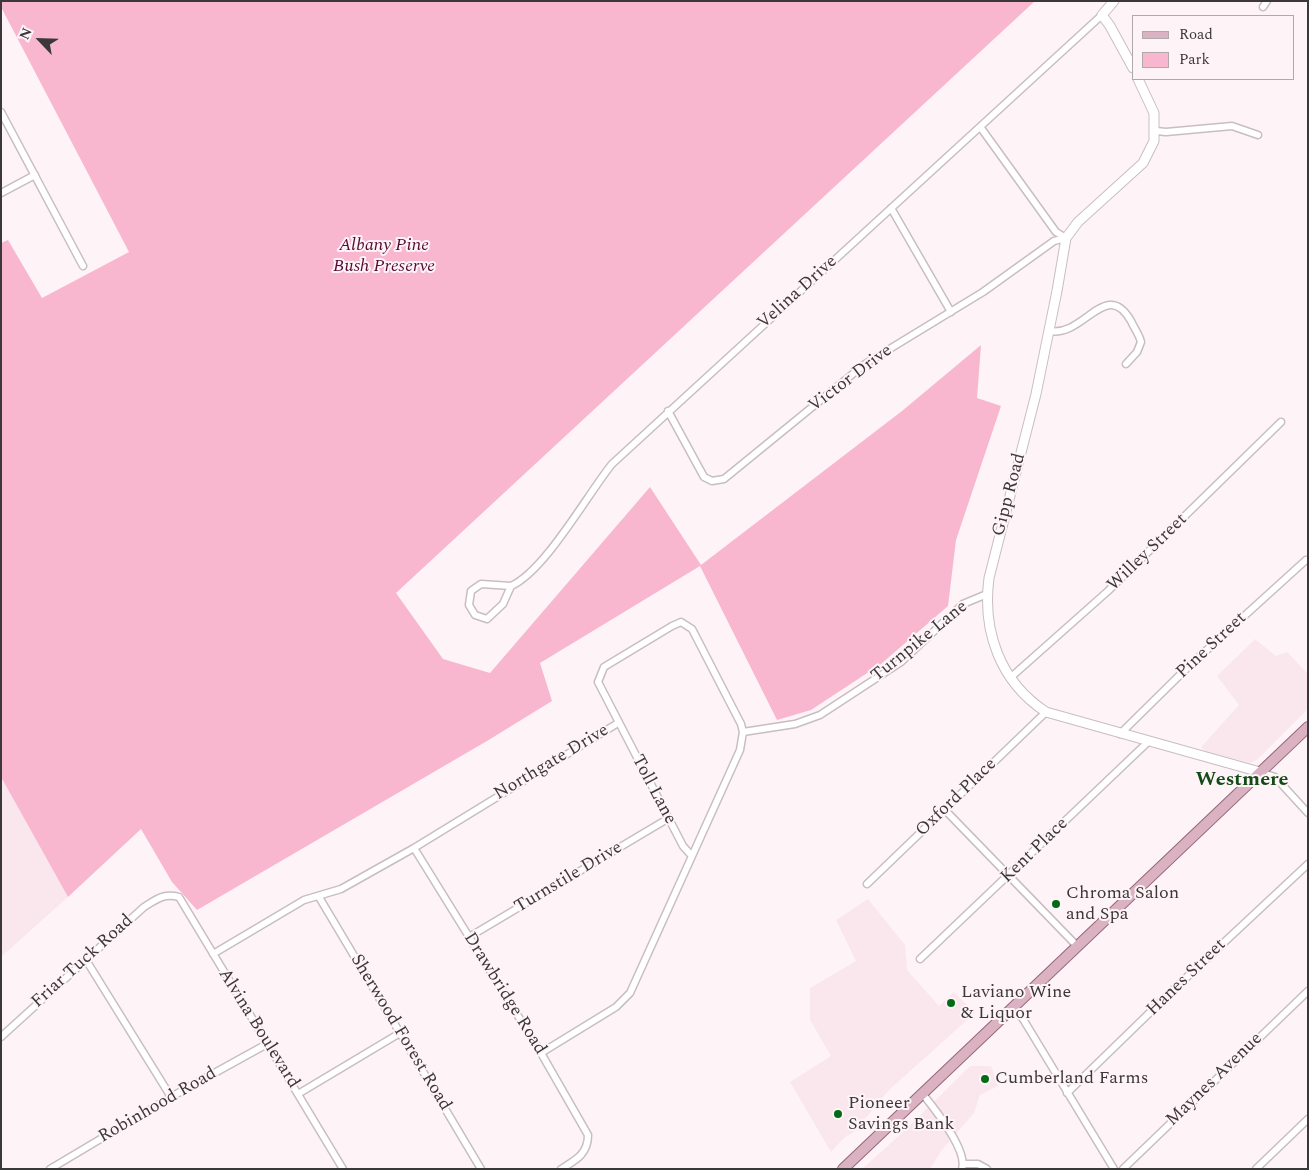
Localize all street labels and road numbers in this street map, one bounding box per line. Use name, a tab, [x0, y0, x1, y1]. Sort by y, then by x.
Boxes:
street label: Velina Drive	[754, 252, 842, 334]
street label: Victor Drive	[805, 340, 897, 418]
street label: Gipp Road	[989, 451, 1031, 539]
street label: Willey Street	[1104, 510, 1192, 596]
street label: Turnpike Lane	[867, 597, 973, 687]
street label: Pine Street	[1172, 608, 1252, 684]
street label: Northgate Drive	[491, 720, 613, 806]
street label: Toll Lane	[626, 752, 680, 828]
street label: Oxford Place	[912, 754, 1002, 842]
street label: Kent Place	[997, 814, 1073, 888]
street label: Turnstile Drive	[511, 837, 627, 919]
street label: Friar Tuck Road	[28, 911, 138, 1013]
street label: Drawbridge Road	[458, 929, 550, 1059]
street label: Hanes Street	[1143, 935, 1231, 1021]
street label: Sherwood Forest Road	[345, 951, 455, 1115]
street label: Alvina Boulevard	[213, 965, 303, 1093]
street label: Maynes Avenue	[1162, 1029, 1268, 1131]
street label: Robinhood Road	[95, 1063, 221, 1149]

